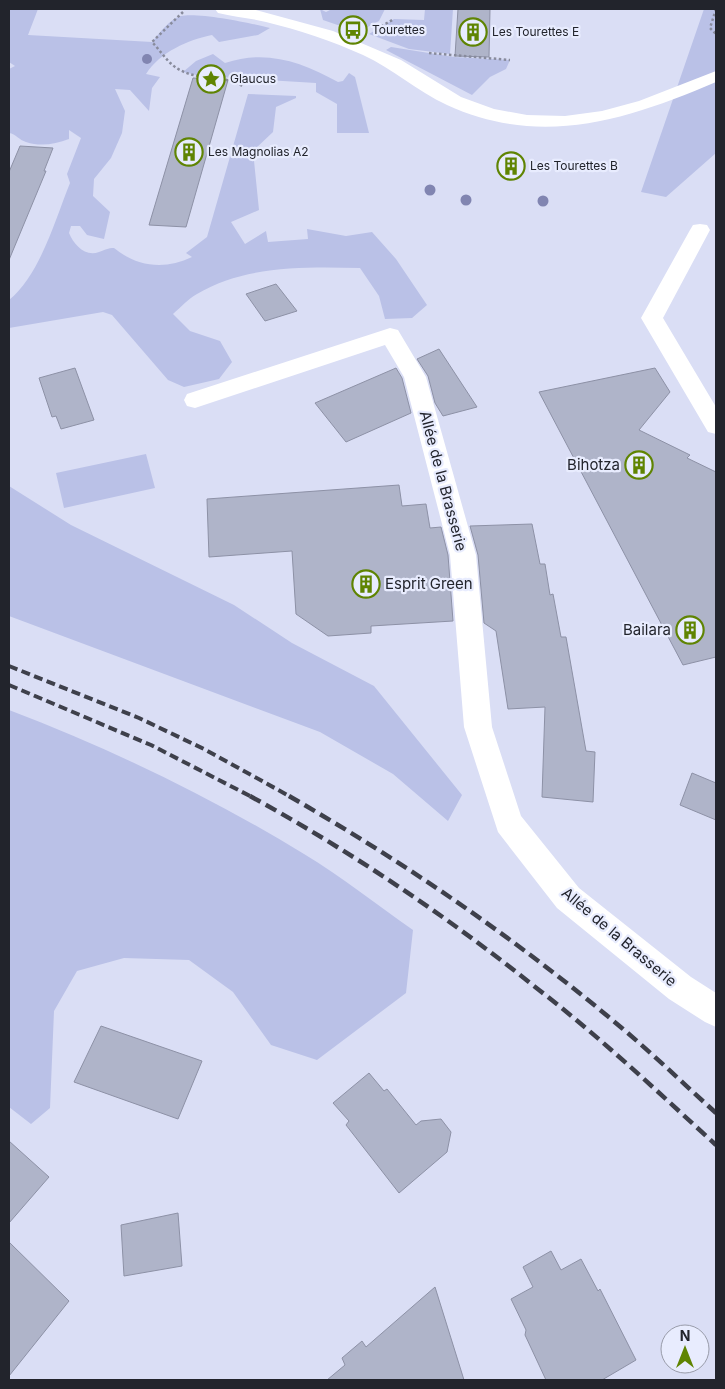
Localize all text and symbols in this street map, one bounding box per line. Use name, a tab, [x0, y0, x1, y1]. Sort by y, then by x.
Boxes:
bus stop icon: Tourettes	[338, 15, 368, 45]
building icon: Les Tourettes E	[458, 17, 488, 47]
place label: Tourettes	[372, 22, 425, 37]
place label: Les Tourettes E	[492, 24, 579, 39]
place icon: Glaucus	[196, 64, 226, 94]
place label: Glaucus	[230, 71, 276, 86]
building icon: Les Magnolias A2	[174, 137, 204, 167]
place label: Les Magnolias A2	[208, 144, 309, 159]
building icon: Les Tourettes B	[496, 151, 526, 181]
place label: Les Tourettes B	[530, 158, 618, 173]
street label: Allée de la Brasserie	[416, 409, 471, 553]
building icon: Bihotza	[624, 450, 654, 480]
place label: Bihotza	[567, 455, 620, 474]
building icon: Esprit Green	[351, 569, 381, 599]
place label: Esprit Green	[385, 574, 473, 593]
building icon: Bailara	[675, 615, 705, 645]
place label: Bailara	[623, 620, 671, 639]
street label: Allée de la Brasserie	[558, 883, 681, 990]
north arrow	[660, 1324, 710, 1374]
text: N	[680, 1327, 690, 1344]

